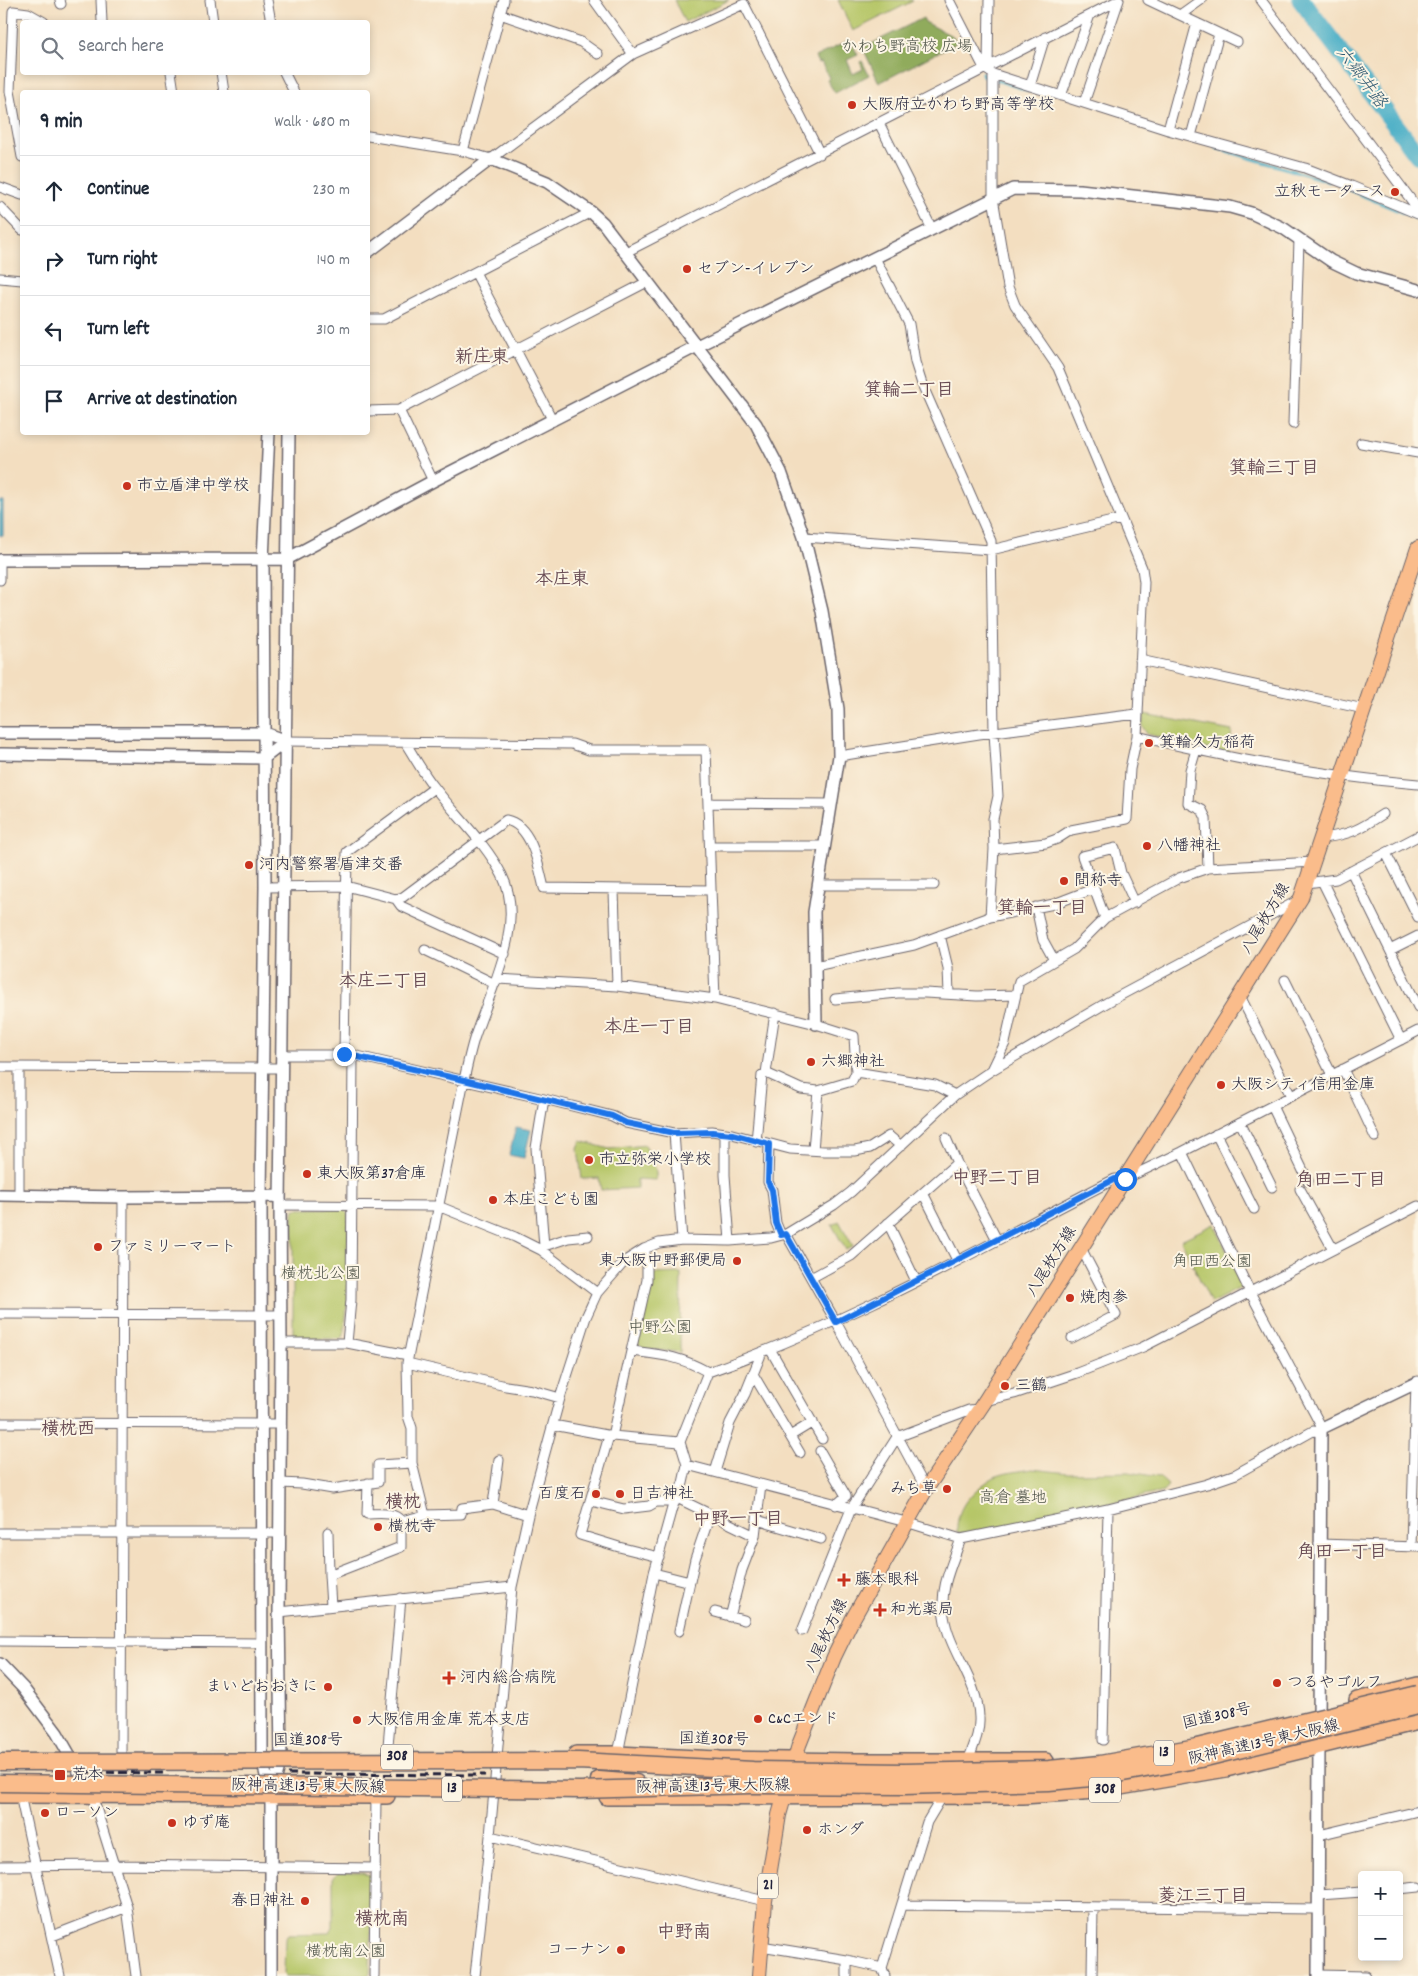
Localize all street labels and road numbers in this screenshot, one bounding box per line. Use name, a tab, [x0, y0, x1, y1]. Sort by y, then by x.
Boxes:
street label: 八尾枚方線	[1236, 879, 1296, 959]
street label: 八尾枚方線	[1021, 1222, 1083, 1302]
street label: 八尾枚方線	[800, 1595, 854, 1677]
street label: 国道308号	[1180, 1698, 1254, 1736]
street label: 阪神高速13号東大阪線	[1186, 1714, 1342, 1772]
street label: 国道308号	[679, 1728, 749, 1752]
street label: 国道308号	[273, 1729, 343, 1753]
road number: 13	[1154, 1740, 1174, 1766]
road number: 308	[381, 1744, 413, 1770]
street label: 阪神高速13号東大阪線	[231, 1774, 385, 1800]
street label: 阪神高速13号東大阪線	[636, 1774, 790, 1800]
road number: 13	[442, 1776, 462, 1802]
road number: 308	[1089, 1778, 1121, 1802]
road number: 21	[758, 1874, 778, 1898]

